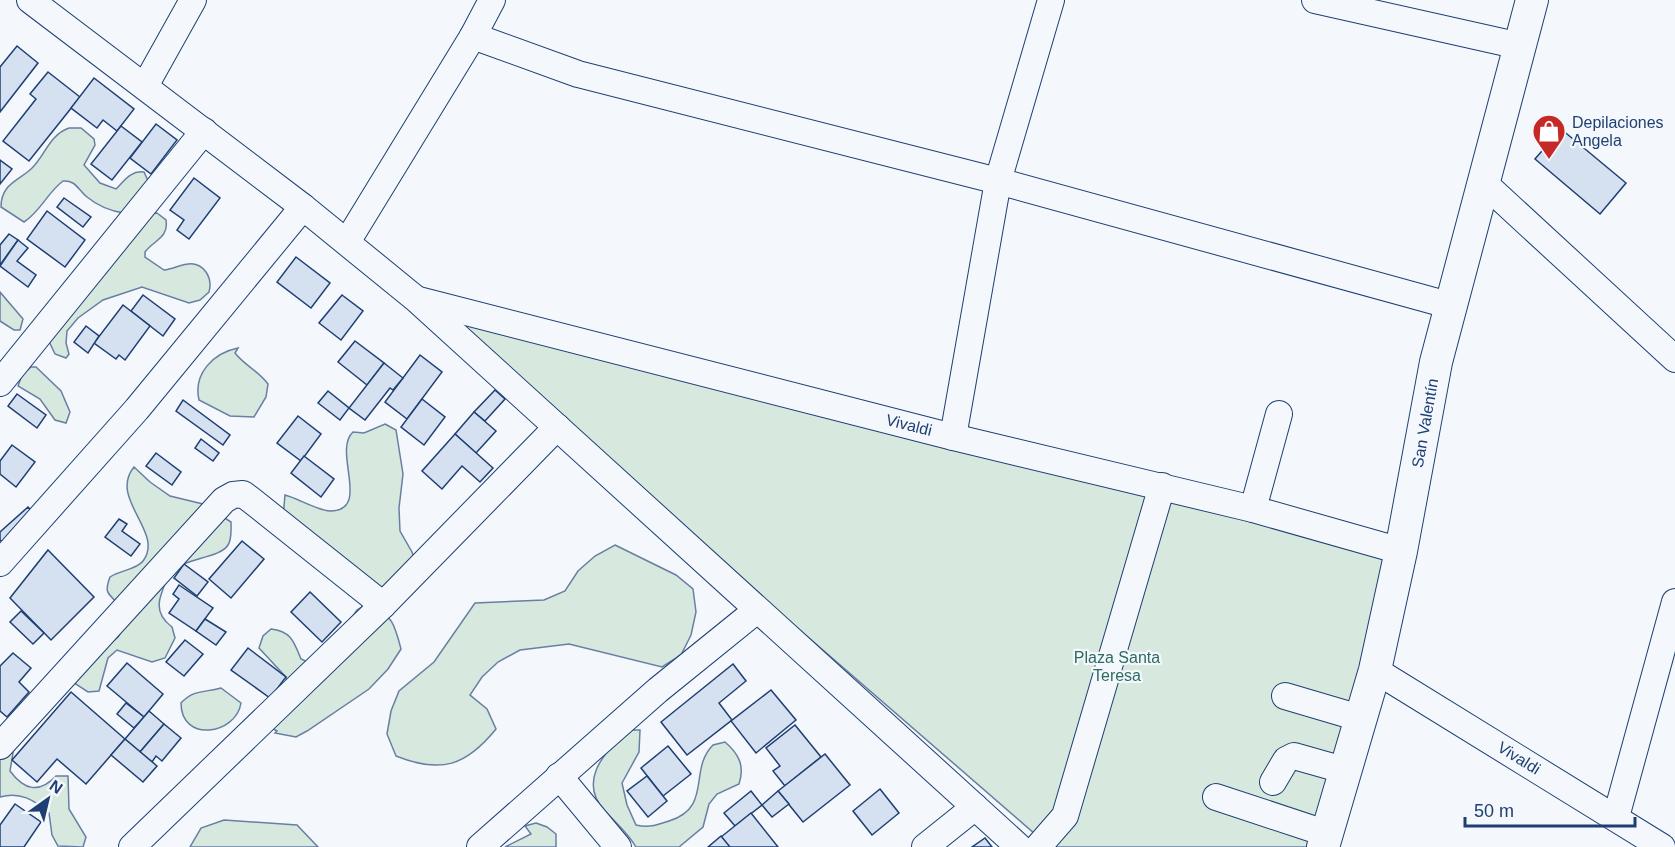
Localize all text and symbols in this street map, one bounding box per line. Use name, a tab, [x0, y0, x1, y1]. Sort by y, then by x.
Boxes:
shop icon: Depilaciones Angela	[1531, 113, 1567, 160]
place label: Depilaciones Angela	[1572, 114, 1664, 149]
street label: San Valentín	[1409, 377, 1441, 469]
street label: Vivaldi	[884, 411, 934, 439]
park label: Plaza Santa Teresa	[1074, 649, 1160, 684]
street label: Vivaldi	[1495, 738, 1543, 778]
north arrow	[18, 769, 78, 829]
text: N	[47, 777, 66, 797]
scale bar	[1465, 790, 1634, 828]
text: 50 m	[1474, 801, 1514, 821]

